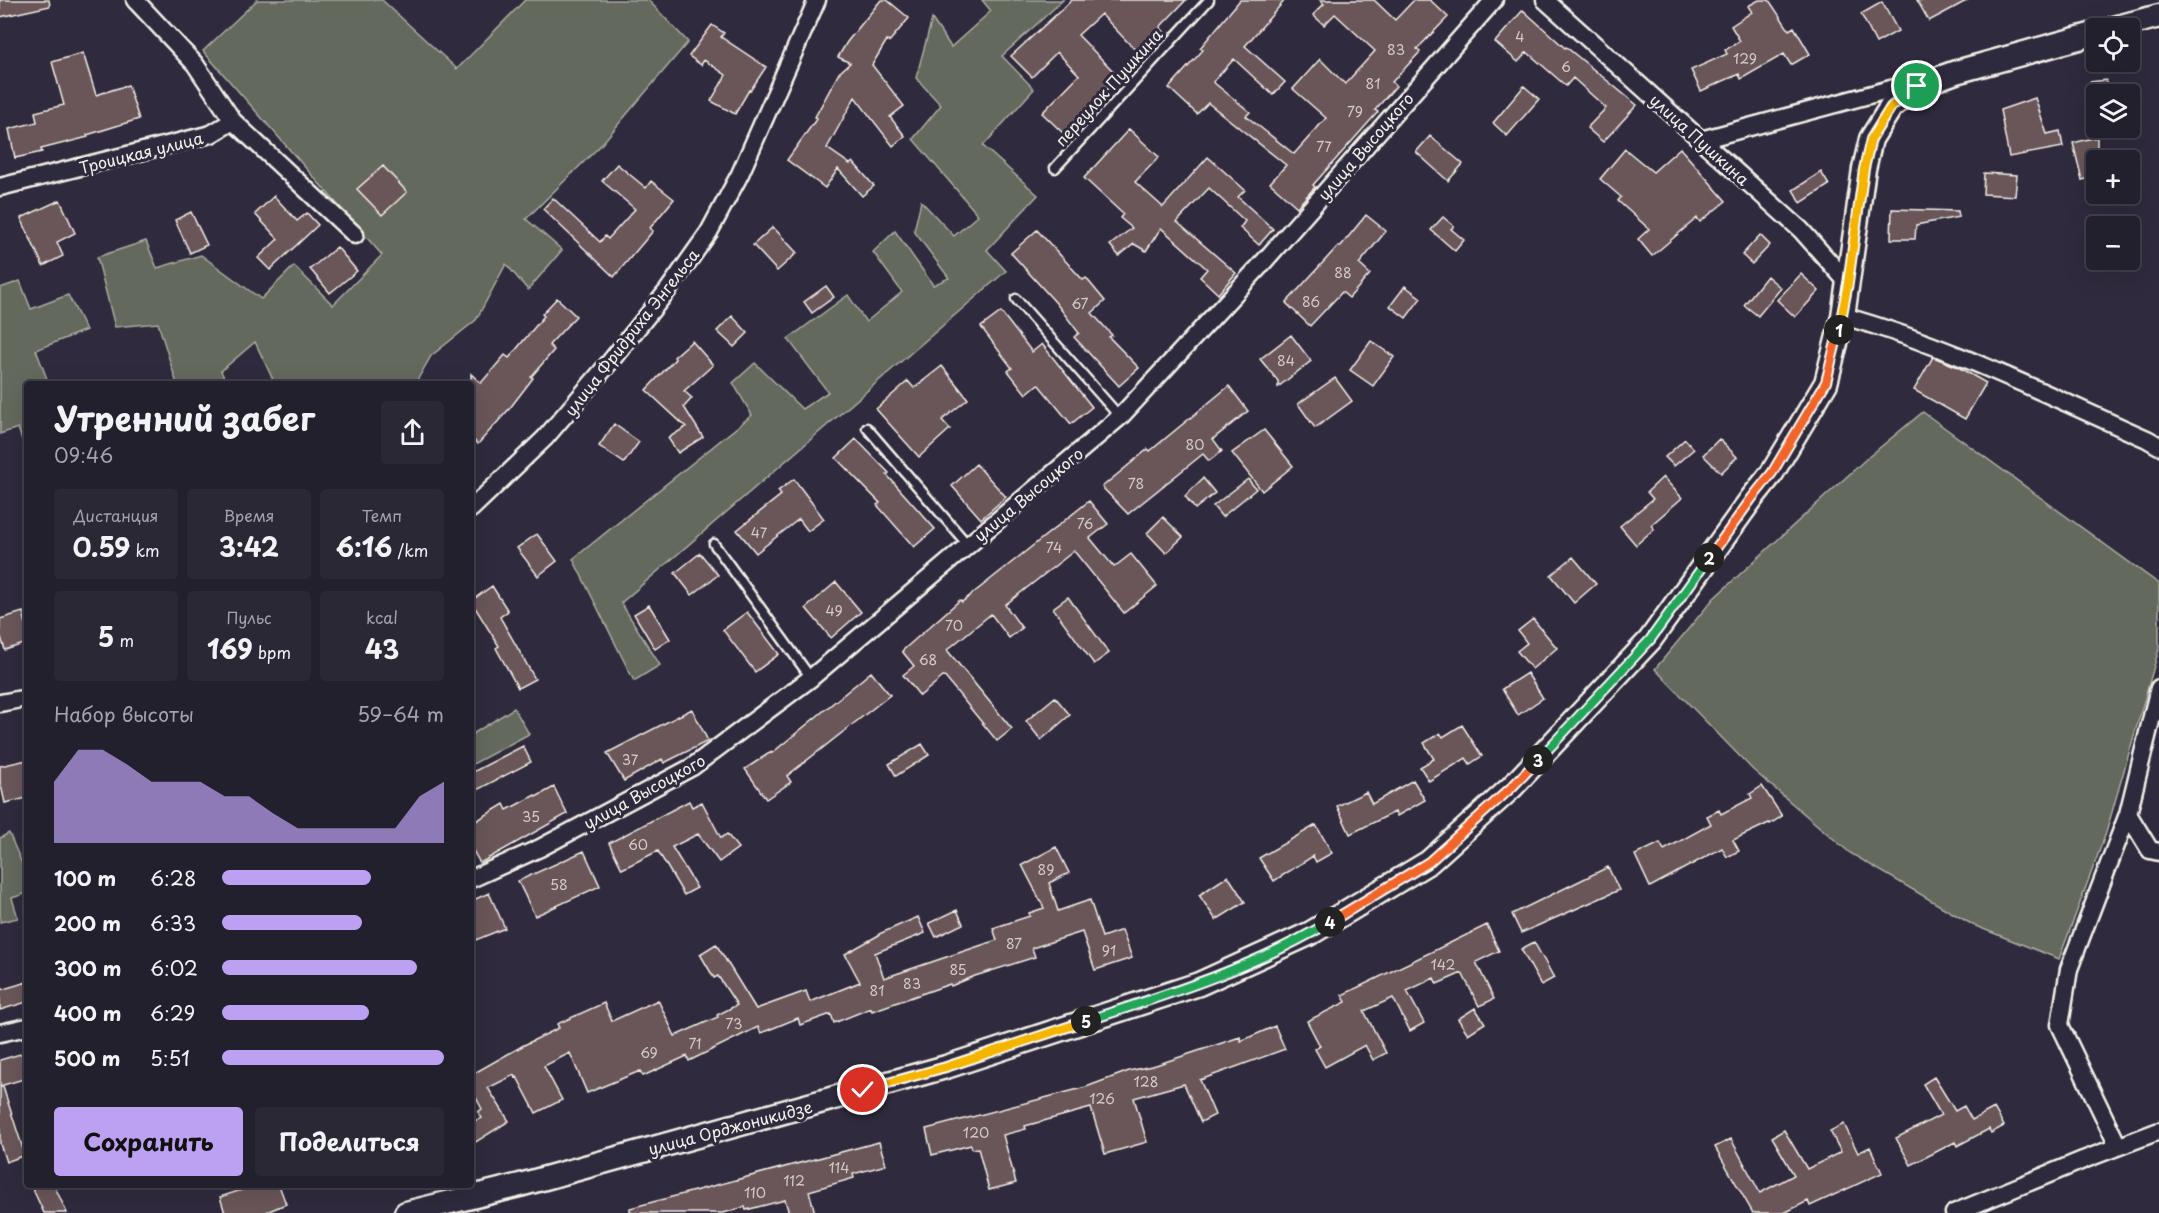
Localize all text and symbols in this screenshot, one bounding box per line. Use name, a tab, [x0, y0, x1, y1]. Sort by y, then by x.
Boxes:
map controls	[2086, 18, 2140, 270]
button: locate	[2086, 18, 2140, 72]
street label: переулок Пушкина	[1049, 23, 1167, 151]
house number: 4	[1515, 26, 1525, 47]
house number: 83	[1387, 39, 1405, 60]
house number: 129	[1733, 48, 1757, 69]
house number: 6	[1561, 56, 1571, 77]
pin	[1891, 60, 1942, 111]
icon: arrive	[1900, 69, 1933, 102]
house number: 81	[1366, 73, 1380, 94]
button: layers	[2086, 84, 2140, 138]
street label: улица Высоцкого	[1311, 87, 1419, 205]
street label: улица Пушкина	[1645, 88, 1755, 190]
house number: 79	[1347, 101, 1363, 122]
street label: Троицкая улица	[76, 125, 206, 179]
house number: 77	[1316, 136, 1332, 157]
button: +	[2086, 150, 2140, 204]
button: −	[2086, 216, 2140, 270]
street label: улица Фридриха Энгельса	[558, 243, 704, 421]
house number: 88	[1334, 262, 1352, 283]
house number: 86	[1302, 291, 1320, 312]
house number: 67	[1071, 293, 1089, 314]
pin: 1	[1824, 315, 1854, 345]
text: 1	[1835, 318, 1843, 342]
house number: 84	[1277, 350, 1295, 371]
text: Утренний забег	[54, 392, 315, 442]
button: share	[381, 401, 444, 464]
house number: 80	[1186, 434, 1204, 455]
text: 09:46	[54, 440, 113, 470]
street label: улица Высоцкого	[968, 441, 1088, 547]
house number: 78	[1128, 473, 1144, 494]
text: Дистанция	[74, 503, 158, 527]
text: Время	[223, 503, 275, 527]
text: Темп	[362, 503, 402, 527]
house number: 76	[1077, 513, 1094, 534]
house number: 47	[751, 522, 768, 543]
text: 0.59	[72, 527, 130, 566]
text: 3:42	[219, 527, 279, 566]
text: 6:16	[336, 527, 392, 566]
house number: 74	[1046, 537, 1062, 558]
text: km	[130, 538, 160, 562]
text: /km	[392, 538, 428, 562]
pin: 2	[1694, 543, 1724, 573]
text: 2	[1703, 546, 1715, 570]
house number: 49	[825, 600, 843, 621]
text: Пульс	[226, 605, 272, 629]
text: kcal	[366, 605, 398, 629]
house number: 70	[945, 615, 963, 636]
text: 5	[98, 617, 114, 656]
text: m	[114, 628, 134, 652]
text: 169	[207, 629, 253, 668]
text: 43	[365, 629, 399, 668]
text: bpm	[253, 640, 291, 664]
house number: 68	[919, 649, 937, 670]
text: Набор высоты	[54, 699, 194, 729]
text: 59–64 m	[357, 699, 444, 729]
pin: 3	[1523, 745, 1553, 775]
street label: улица Высоцкого	[579, 748, 709, 834]
text: 3	[1533, 748, 1543, 772]
house number: 37	[622, 749, 639, 770]
house number: 35	[522, 806, 540, 827]
house number: 60	[628, 834, 648, 855]
house number: 89	[1038, 859, 1054, 880]
text: 100 m	[54, 863, 116, 893]
text: 6:28	[150, 863, 196, 893]
house number: 58	[550, 874, 568, 895]
pin: 4	[1315, 907, 1345, 937]
text: 200 m	[54, 908, 121, 938]
text: 6:33	[150, 908, 196, 938]
text: 4	[1325, 910, 1335, 934]
house number: 87	[1006, 933, 1022, 954]
house number: 91	[1102, 940, 1116, 961]
text: 300 m	[54, 953, 122, 983]
text: 6:02	[150, 953, 198, 983]
house number: 142	[1431, 954, 1456, 975]
house number: 85	[949, 959, 967, 980]
house number: 83	[903, 973, 921, 994]
house number: 81	[870, 980, 884, 1001]
text: 400 m	[54, 998, 122, 1028]
text: 6:29	[150, 998, 195, 1028]
pin: 5	[1071, 1006, 1101, 1036]
text: 5	[1081, 1009, 1091, 1033]
house number: 73	[726, 1013, 742, 1034]
house number: 71	[688, 1033, 702, 1054]
house number: 69	[640, 1042, 658, 1063]
text: 500 m	[54, 1043, 121, 1073]
text: 5:51	[150, 1043, 190, 1073]
pin	[837, 1064, 888, 1115]
house number: 128	[1134, 1071, 1158, 1092]
icon: check	[846, 1073, 879, 1106]
house number: 126	[1089, 1088, 1115, 1109]
street label: улица Орджоникидзе	[645, 1093, 815, 1160]
button: Сохранить	[54, 1107, 243, 1176]
button: Поделиться	[255, 1107, 444, 1176]
house number: 120	[963, 1122, 989, 1143]
house number: 114	[829, 1157, 850, 1178]
house number: 112	[783, 1170, 805, 1191]
house number: 110	[744, 1182, 766, 1203]

